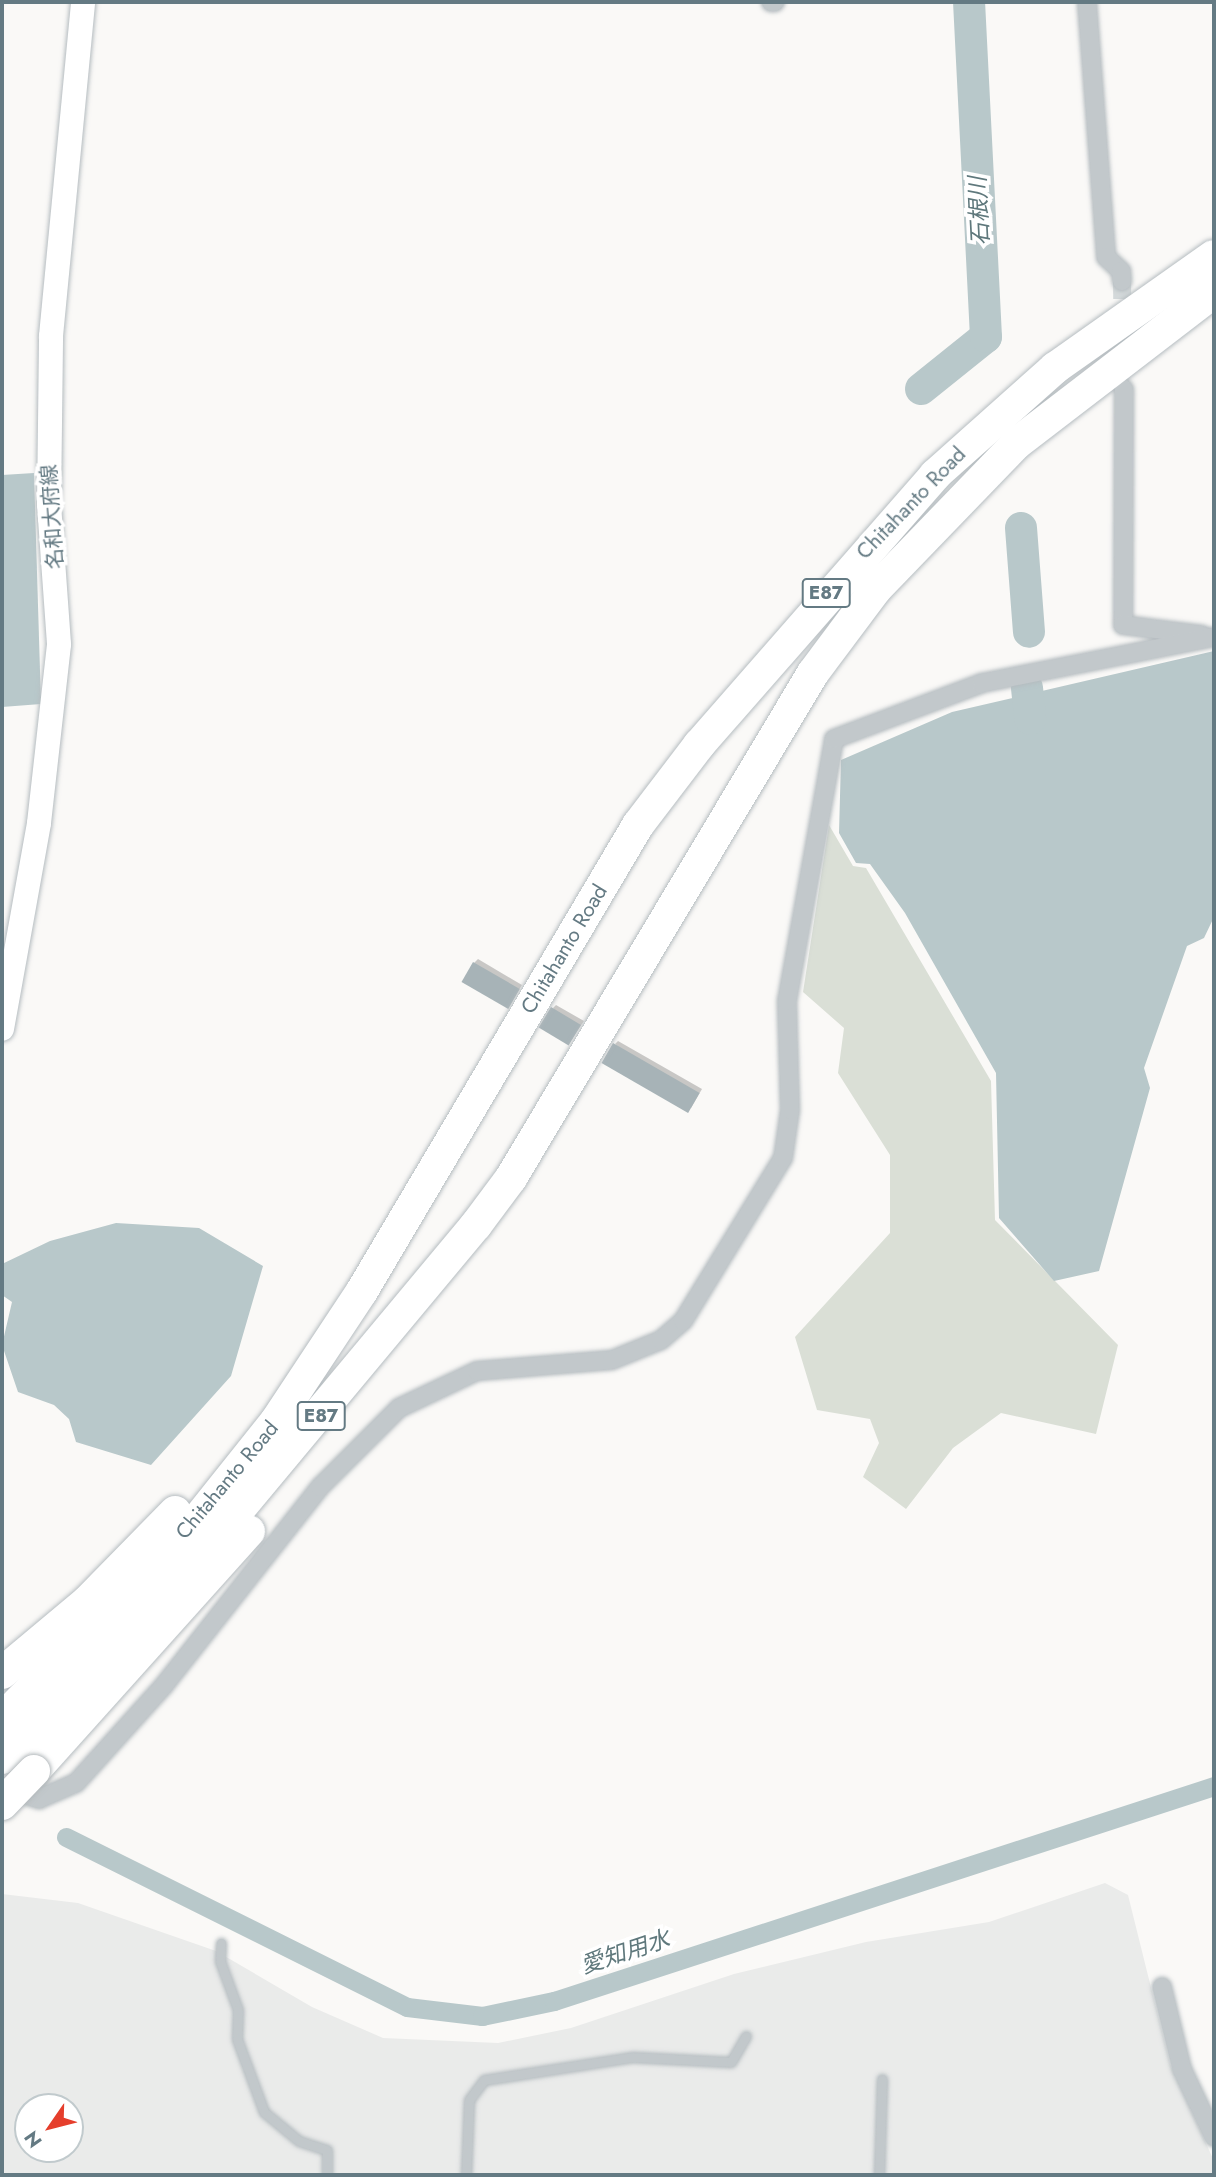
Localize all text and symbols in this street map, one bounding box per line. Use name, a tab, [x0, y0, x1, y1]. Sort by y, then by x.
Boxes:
water label: 石根川	[963, 176, 995, 246]
street label: Chitahanto Road	[851, 442, 971, 564]
street label: 名和大府線	[36, 464, 68, 570]
road number: E87	[802, 578, 850, 608]
street label: Chitahanto Road	[516, 880, 612, 1018]
road number: E87	[296, 1400, 346, 1432]
street label: Chitahanto Road	[170, 1416, 284, 1544]
water label: 愛知用水	[577, 1925, 673, 1979]
north arrow	[14, 2093, 84, 2163]
text: N	[18, 2125, 48, 2153]

